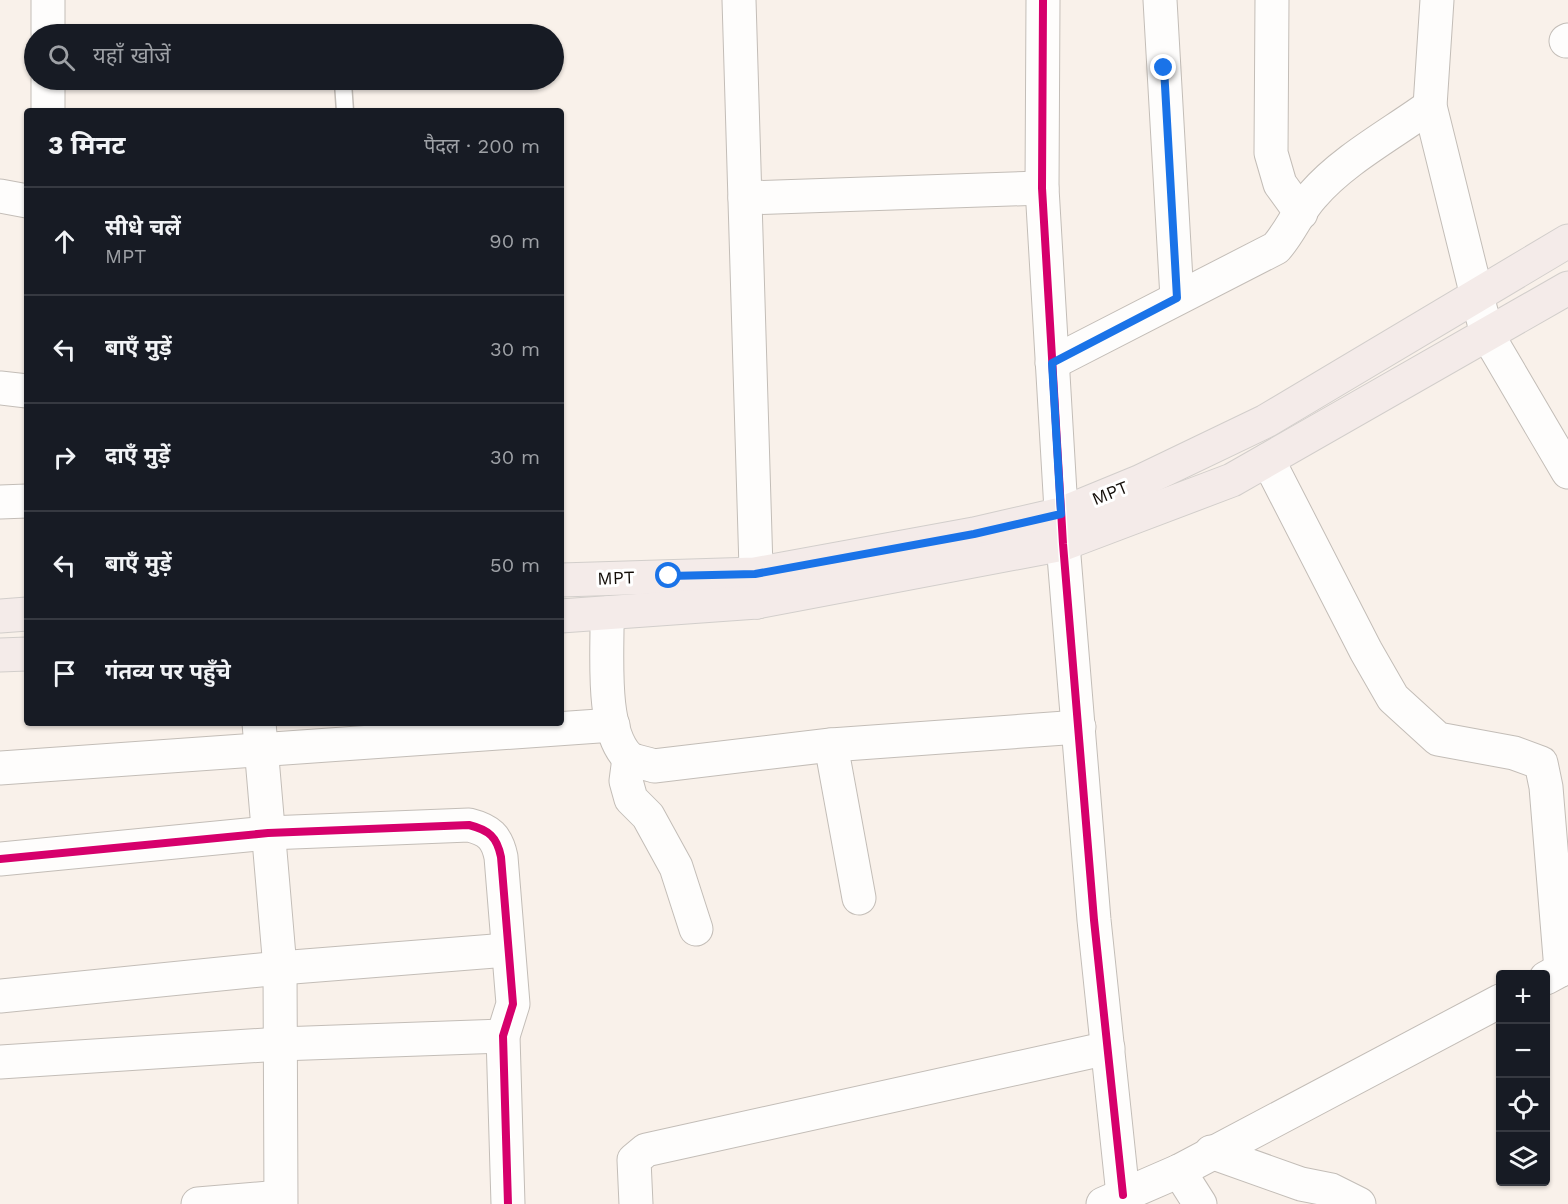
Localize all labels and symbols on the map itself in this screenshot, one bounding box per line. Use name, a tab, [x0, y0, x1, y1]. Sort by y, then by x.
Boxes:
route end	[1150, 54, 1176, 80]
street label: MPT	[1089, 476, 1131, 509]
route start	[655, 562, 681, 588]
street label: MPT	[597, 566, 635, 589]

